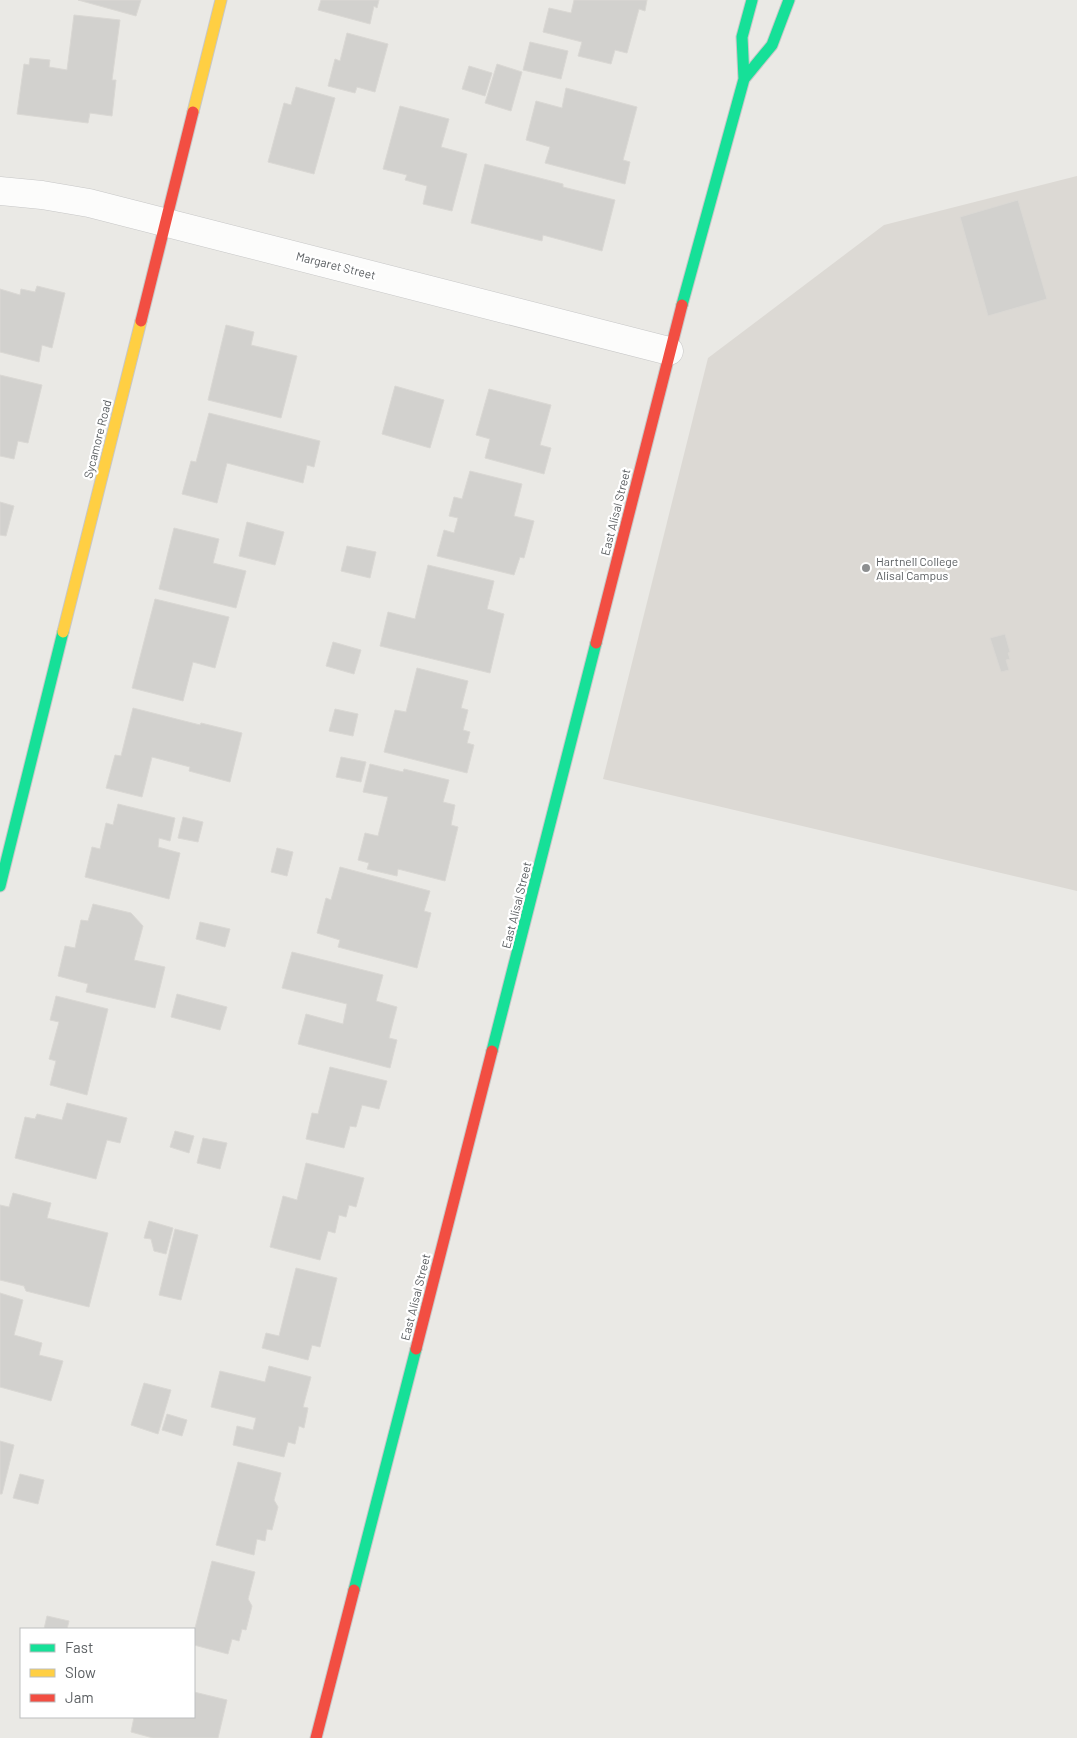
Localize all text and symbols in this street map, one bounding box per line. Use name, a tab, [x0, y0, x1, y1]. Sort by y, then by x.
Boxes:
street label: Margaret Street	[295, 248, 377, 282]
street label: Sycamore Road	[80, 398, 114, 480]
street label: East Alisal Street	[597, 467, 633, 557]
place label: Hartnell College Alisal Campus	[876, 554, 958, 582]
marker: Hartnell College Alisal Campus	[860, 562, 872, 574]
street label: East Alisal Street	[498, 860, 534, 950]
street label: East Alisal Street	[397, 1252, 433, 1342]
legend	[20, 1628, 195, 1718]
text: Fast	[65, 1638, 93, 1656]
text: Slow	[65, 1663, 96, 1681]
text: Jam	[65, 1688, 94, 1706]

